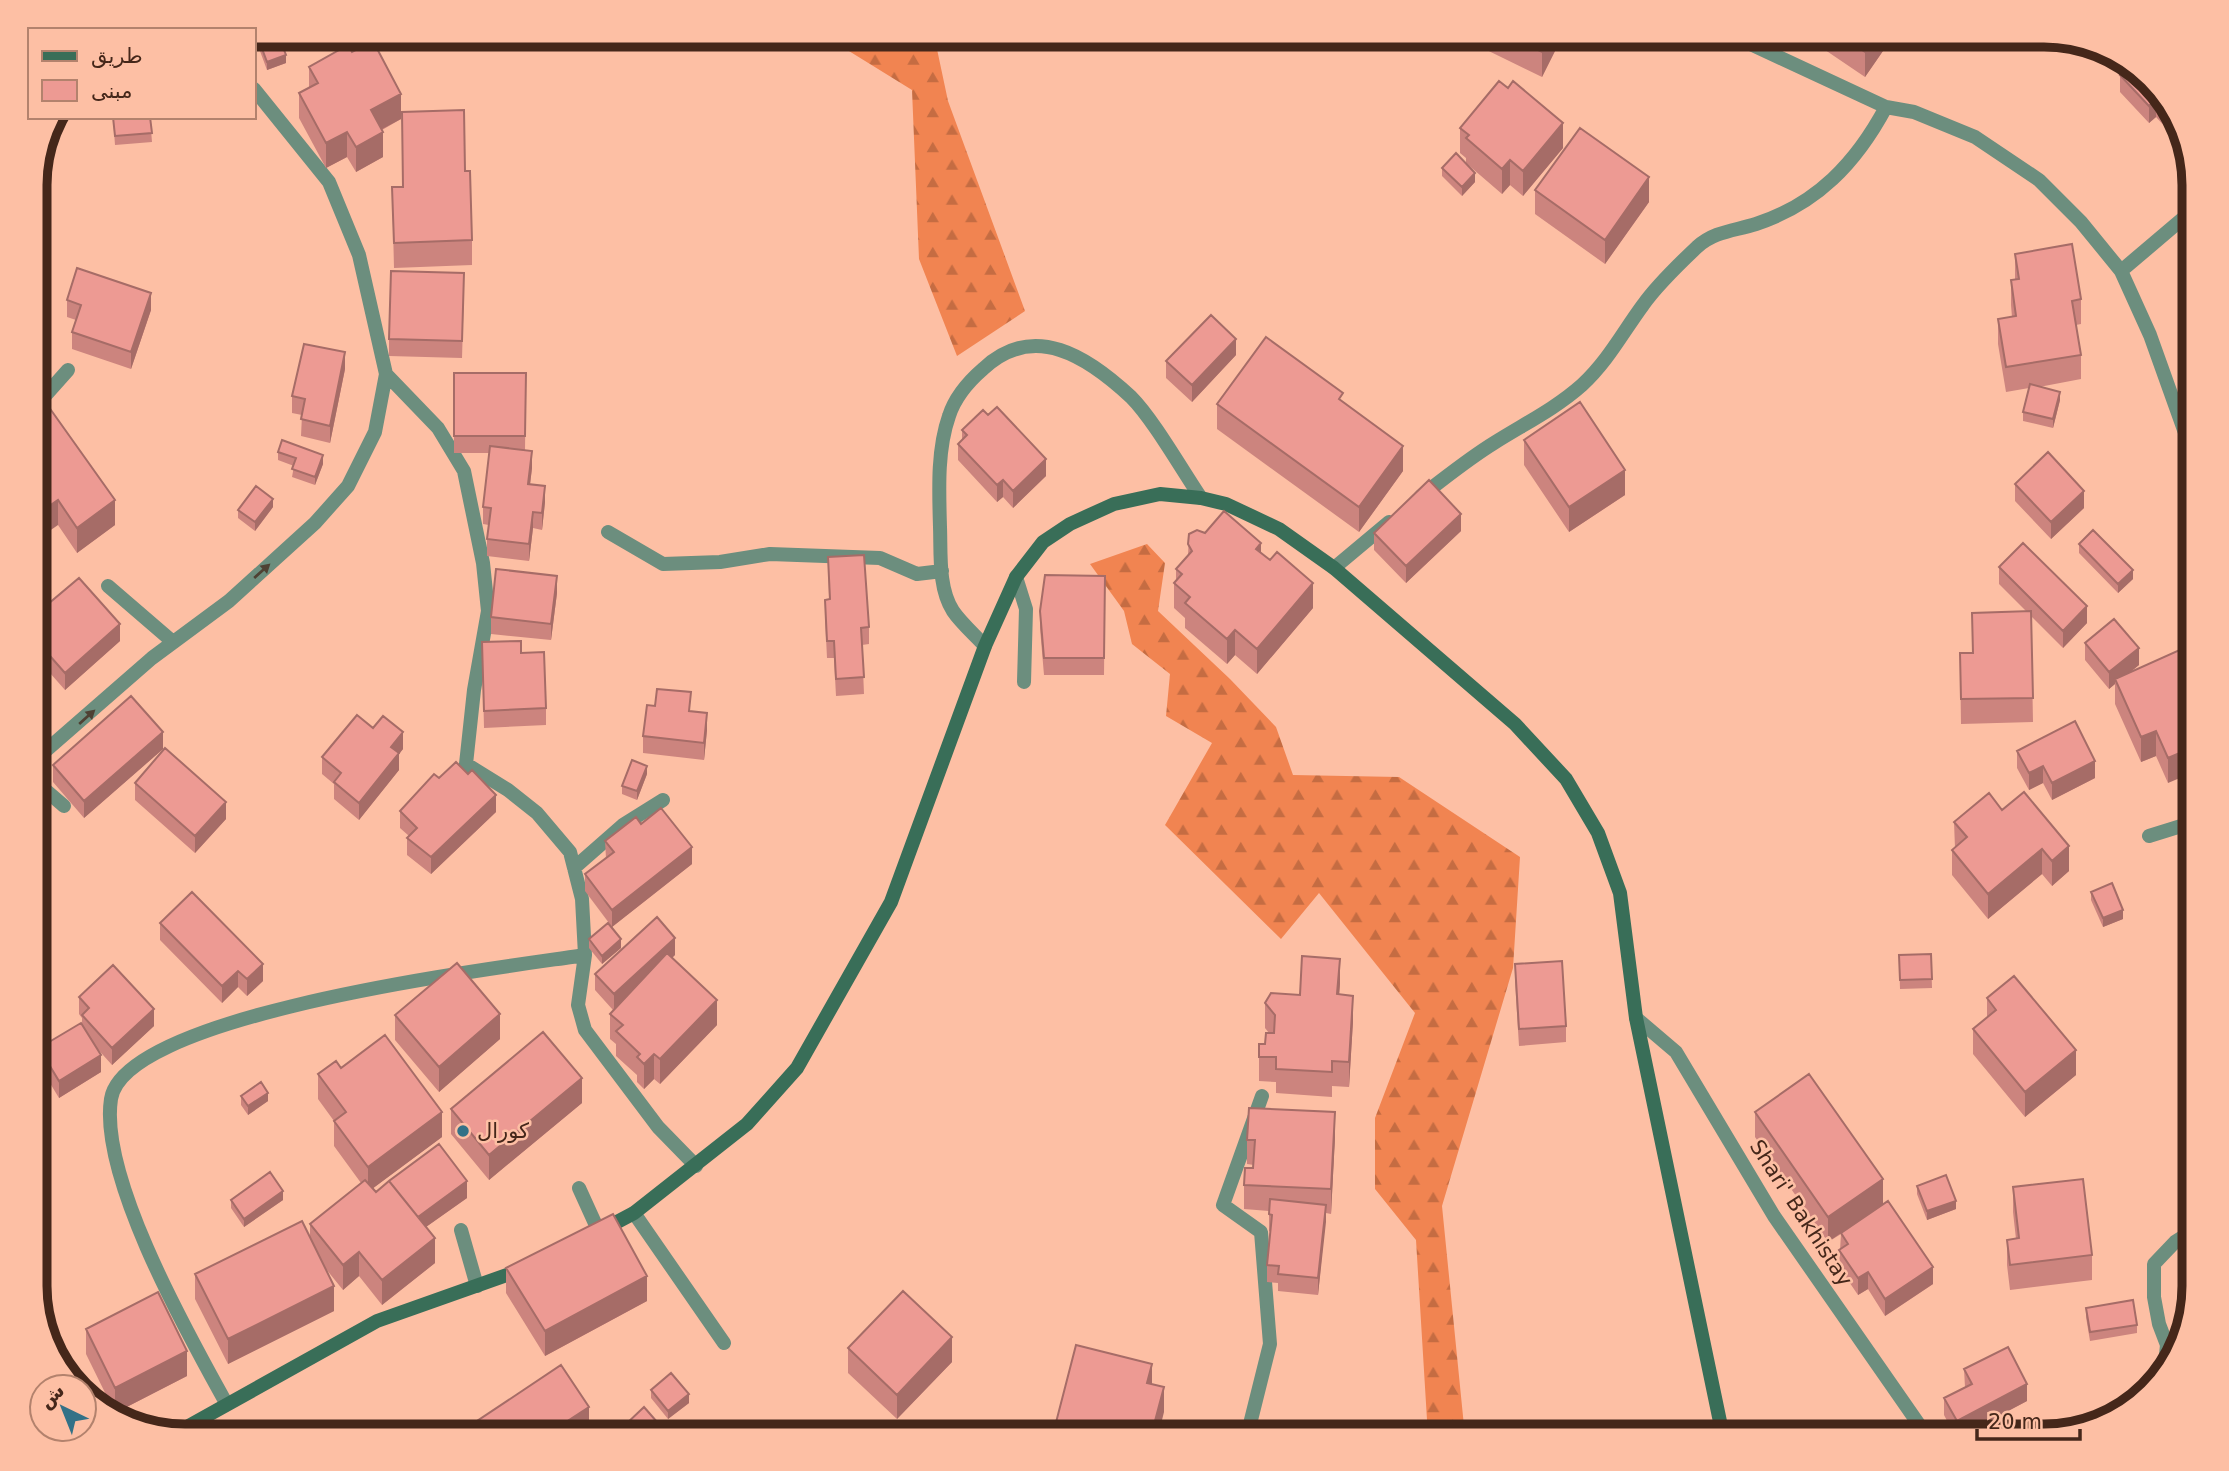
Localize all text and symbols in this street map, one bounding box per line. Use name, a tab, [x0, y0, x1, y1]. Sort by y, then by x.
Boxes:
legend	[28, 28, 256, 119]
text: طريق	[91, 44, 143, 68]
text: مبنى	[91, 79, 132, 103]
one-way arrow	[253, 563, 271, 579]
one-way arrow	[78, 709, 95, 725]
place label: كورال	[477, 1119, 529, 1143]
marker: كورال	[455, 1123, 471, 1139]
street label: Shari' Bakhistay	[1745, 1135, 1857, 1291]
north arrow	[28, 1373, 98, 1443]
text: ش	[34, 1379, 69, 1413]
scale bar	[1977, 1398, 2080, 1442]
text: 20 m	[1988, 1410, 2042, 1434]

